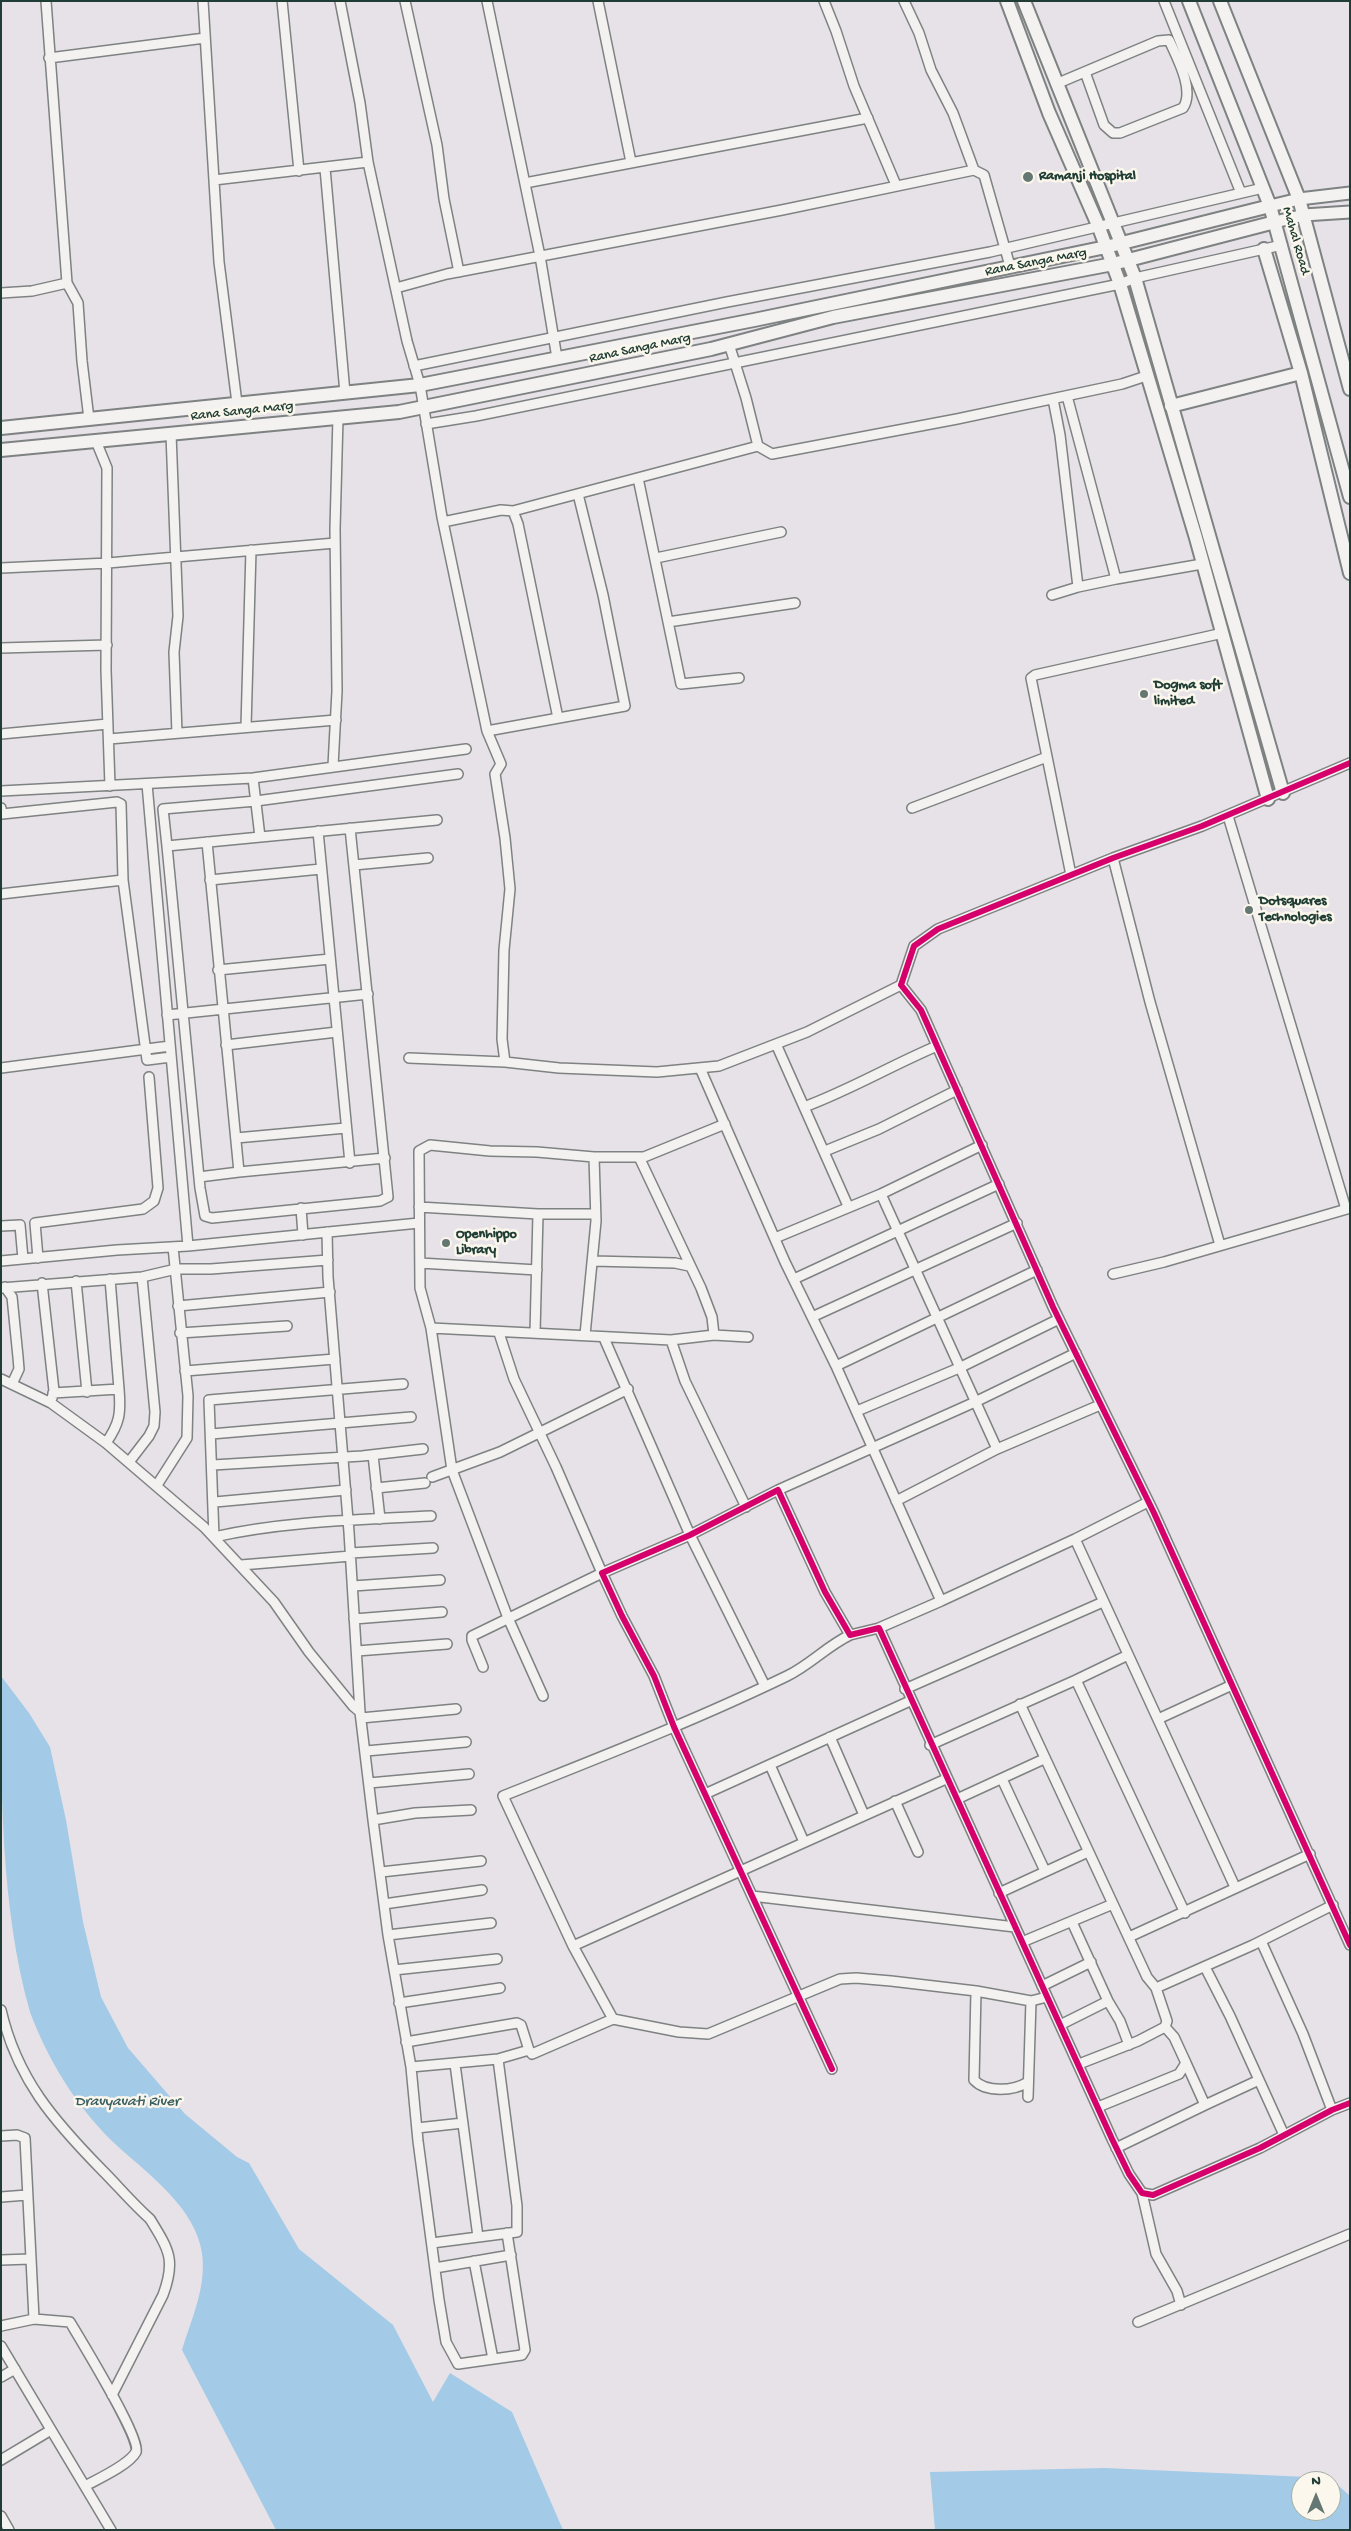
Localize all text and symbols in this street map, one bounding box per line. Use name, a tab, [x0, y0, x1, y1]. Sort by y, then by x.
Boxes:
place label: Ramanji Hospital	[1039, 169, 1136, 185]
marker: Ramanji Hospital	[1021, 170, 1035, 184]
street label: Mahal Road	[1277, 205, 1313, 277]
street label: Rana Sanga Marg	[984, 245, 1088, 281]
street label: Rana Sanga Marg	[588, 330, 692, 368]
street label: Rana Sanga Marg	[190, 398, 294, 426]
place label: Dogma soft limited	[1154, 678, 1222, 710]
marker: Dogma soft limited	[1138, 688, 1150, 700]
place label: Dotsquares Technologies	[1259, 894, 1332, 926]
marker: Dotsquares Technologies	[1243, 904, 1255, 916]
place label: Openhippo Library	[456, 1227, 517, 1260]
marker: Openhippo Library	[440, 1237, 452, 1249]
water label: Dravyavati River	[75, 2094, 179, 2112]
north arrow	[1291, 2471, 1341, 2521]
text: N	[1311, 2473, 1321, 2490]

